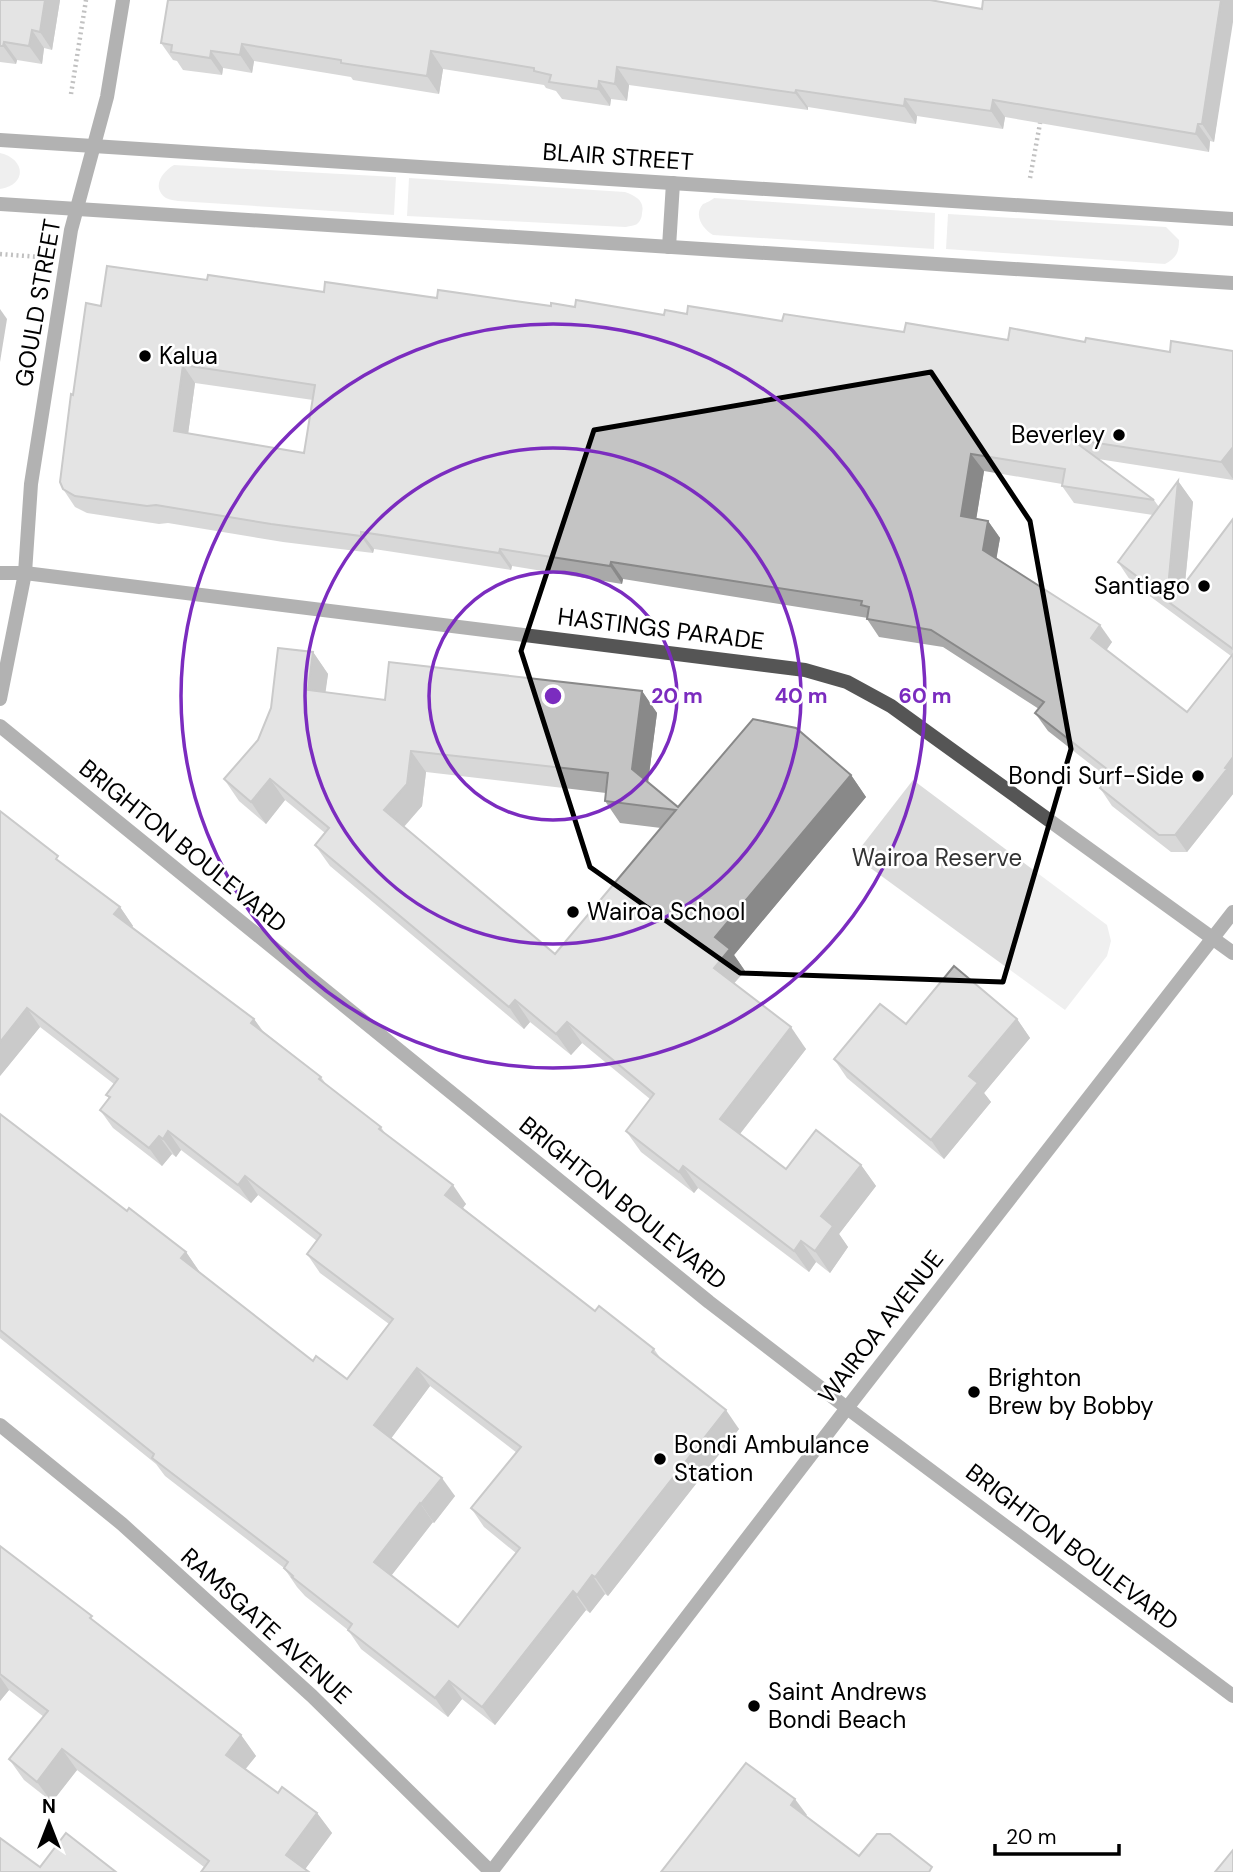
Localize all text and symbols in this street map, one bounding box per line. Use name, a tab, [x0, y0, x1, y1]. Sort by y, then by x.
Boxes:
street label: BLAIR STREET	[542, 136, 695, 177]
street label: GOULD STREET	[7, 217, 68, 389]
place label: Kalua	[159, 340, 218, 371]
marker: Kalua	[137, 348, 153, 364]
place label: Beverley	[1011, 419, 1105, 450]
marker: Beverley	[1111, 427, 1127, 443]
place label: Santiago	[1094, 570, 1190, 601]
marker: Santiago	[1196, 578, 1212, 594]
street label: HASTINGS PARADE	[556, 600, 766, 657]
text: 20 m	[651, 682, 703, 710]
text: 40 m	[774, 682, 828, 710]
text: 60 m	[899, 682, 951, 710]
centre of rings	[541, 684, 565, 708]
street label: BRIGHTON BOULEVARD	[73, 752, 293, 939]
place label: Bondi Surf-Side	[1008, 760, 1184, 791]
marker: Bondi Surf-Side	[1190, 768, 1206, 784]
park label: Wairoa Reserve	[852, 842, 1022, 873]
place label: Wairoa School	[587, 896, 745, 927]
marker: Wairoa School	[565, 904, 581, 920]
street label: BRIGHTON BOULEVARD	[513, 1109, 733, 1296]
street label: WAIROA AVENUE	[811, 1244, 950, 1410]
place label: Brighton Brew by Bobby	[988, 1362, 1154, 1421]
marker: Brighton Brew by Bobby	[966, 1384, 982, 1400]
place label: Bondi Ambulance Station	[674, 1429, 869, 1488]
marker: Bondi Ambulance Station	[652, 1451, 668, 1467]
street label: BRIGHTON BOULEVARD	[960, 1456, 1185, 1637]
street label: RAMSGATE AVENUE	[175, 1541, 358, 1710]
place label: Saint Andrews Bondi Beach	[768, 1676, 927, 1735]
marker: Saint Andrews Bondi Beach	[746, 1698, 762, 1714]
north arrow	[14, 1788, 84, 1858]
text: N	[42, 1794, 56, 1819]
scale bar	[995, 1812, 1119, 1856]
text: 20 m	[1006, 1823, 1057, 1851]

